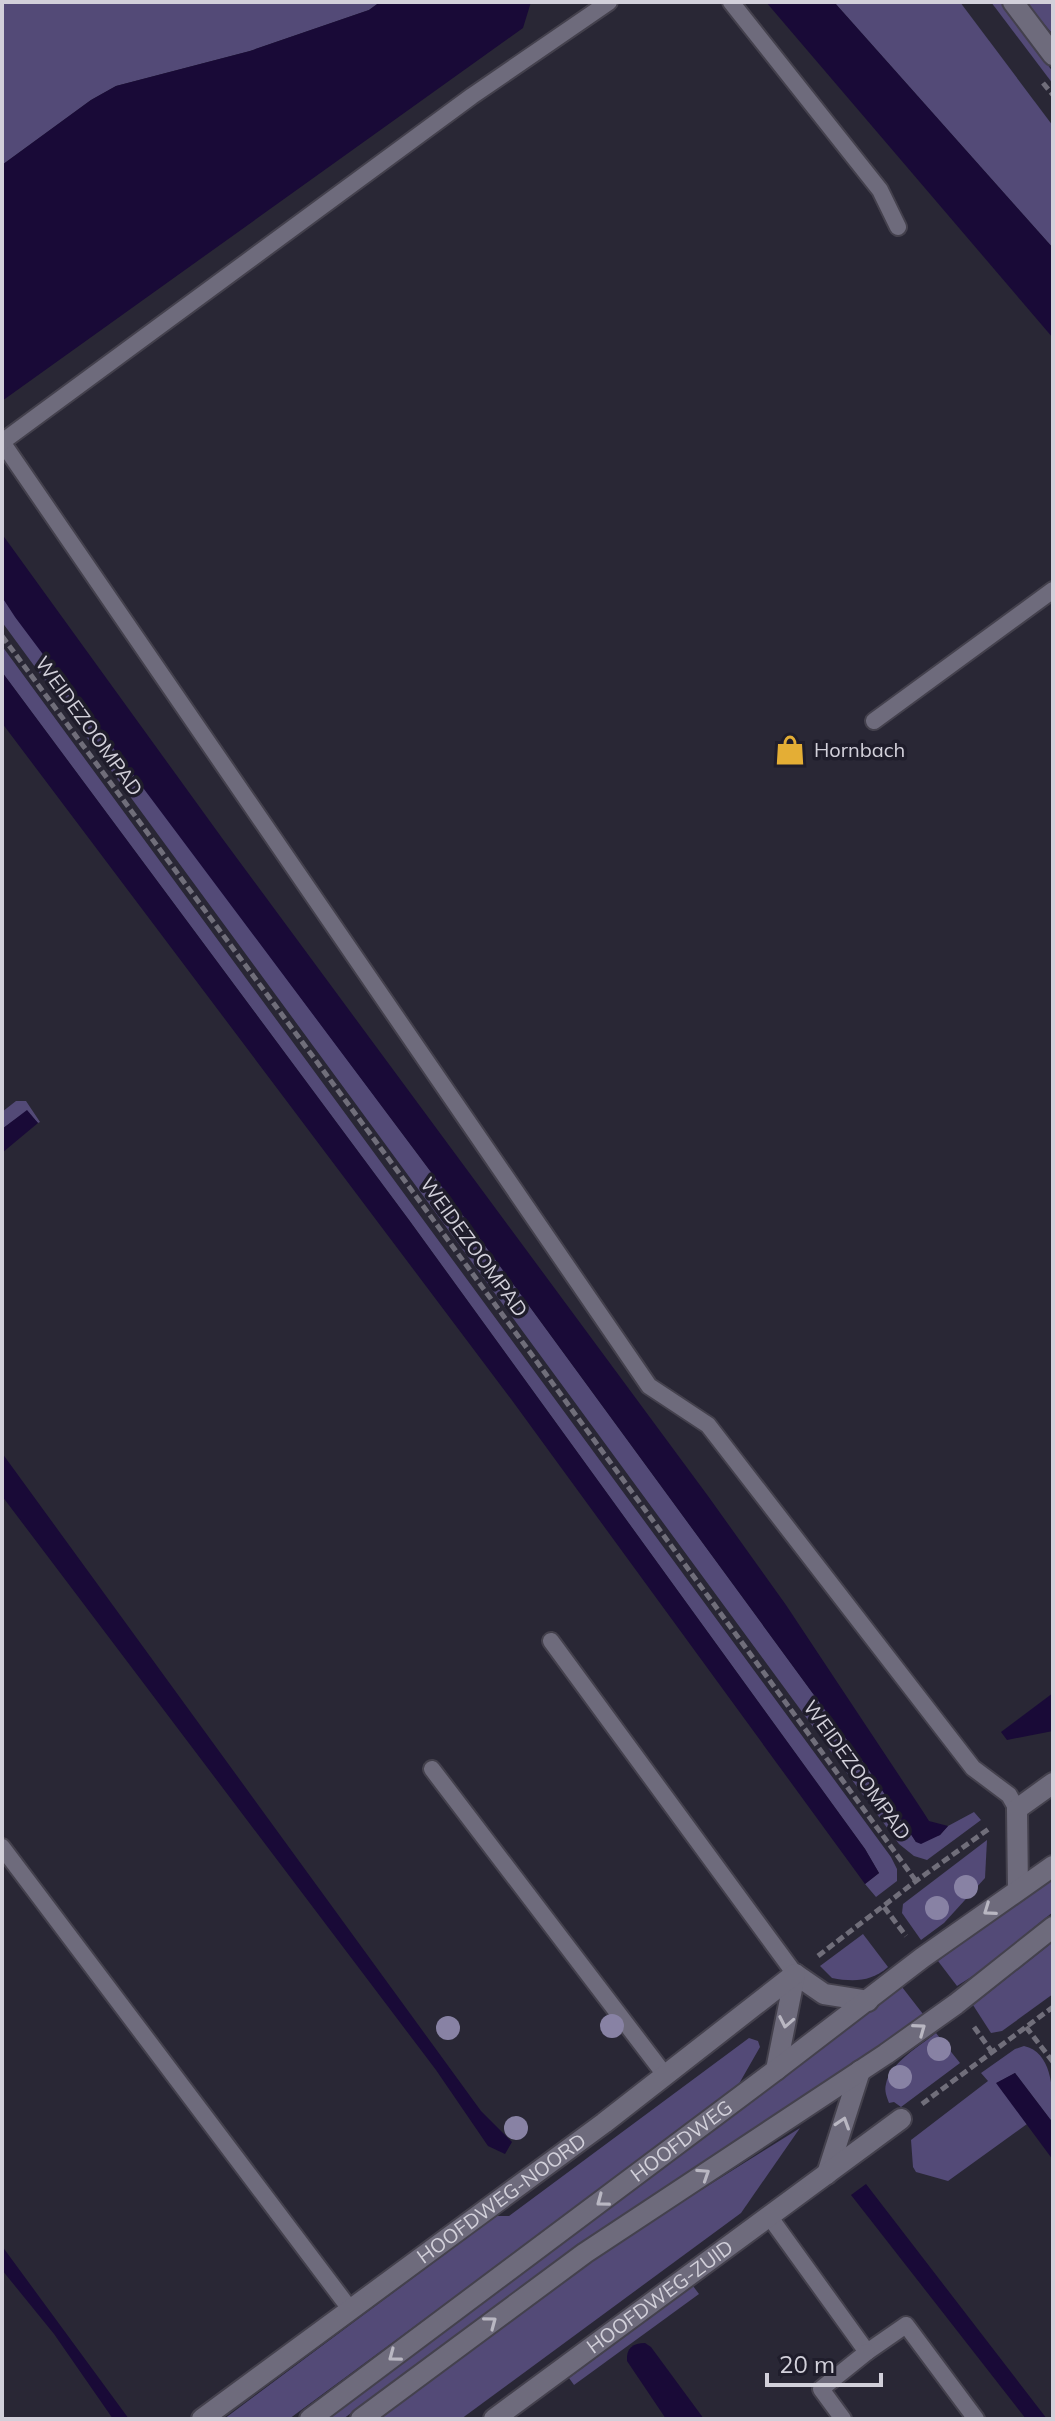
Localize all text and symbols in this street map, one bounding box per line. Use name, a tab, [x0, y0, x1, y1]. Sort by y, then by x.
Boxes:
street label: WEIDEZOOMPAD	[30, 651, 149, 801]
shop icon: Hornbach	[773, 733, 807, 767]
place label: Hornbach	[814, 737, 905, 762]
street label: WEIDEZOOMPAD	[415, 1172, 534, 1322]
street label: WEIDEZOOMPAD	[798, 1695, 917, 1845]
one-way arrow	[983, 1900, 997, 1915]
one-way arrow	[778, 2015, 795, 2028]
one-way arrow	[912, 2025, 926, 2039]
street label: HOOFDWEG	[625, 2094, 737, 2187]
one-way arrow	[834, 2116, 850, 2130]
street label: HOOFDWEG-NOORD	[412, 2128, 591, 2269]
one-way arrow	[696, 2169, 710, 2184]
one-way arrow	[596, 2191, 611, 2206]
street label: HOOFDWEG-ZUID	[581, 2234, 738, 2359]
one-way arrow	[482, 2318, 497, 2332]
scale bar	[767, 2337, 881, 2387]
one-way arrow	[388, 2347, 402, 2361]
text: 20 m	[779, 2349, 835, 2379]

